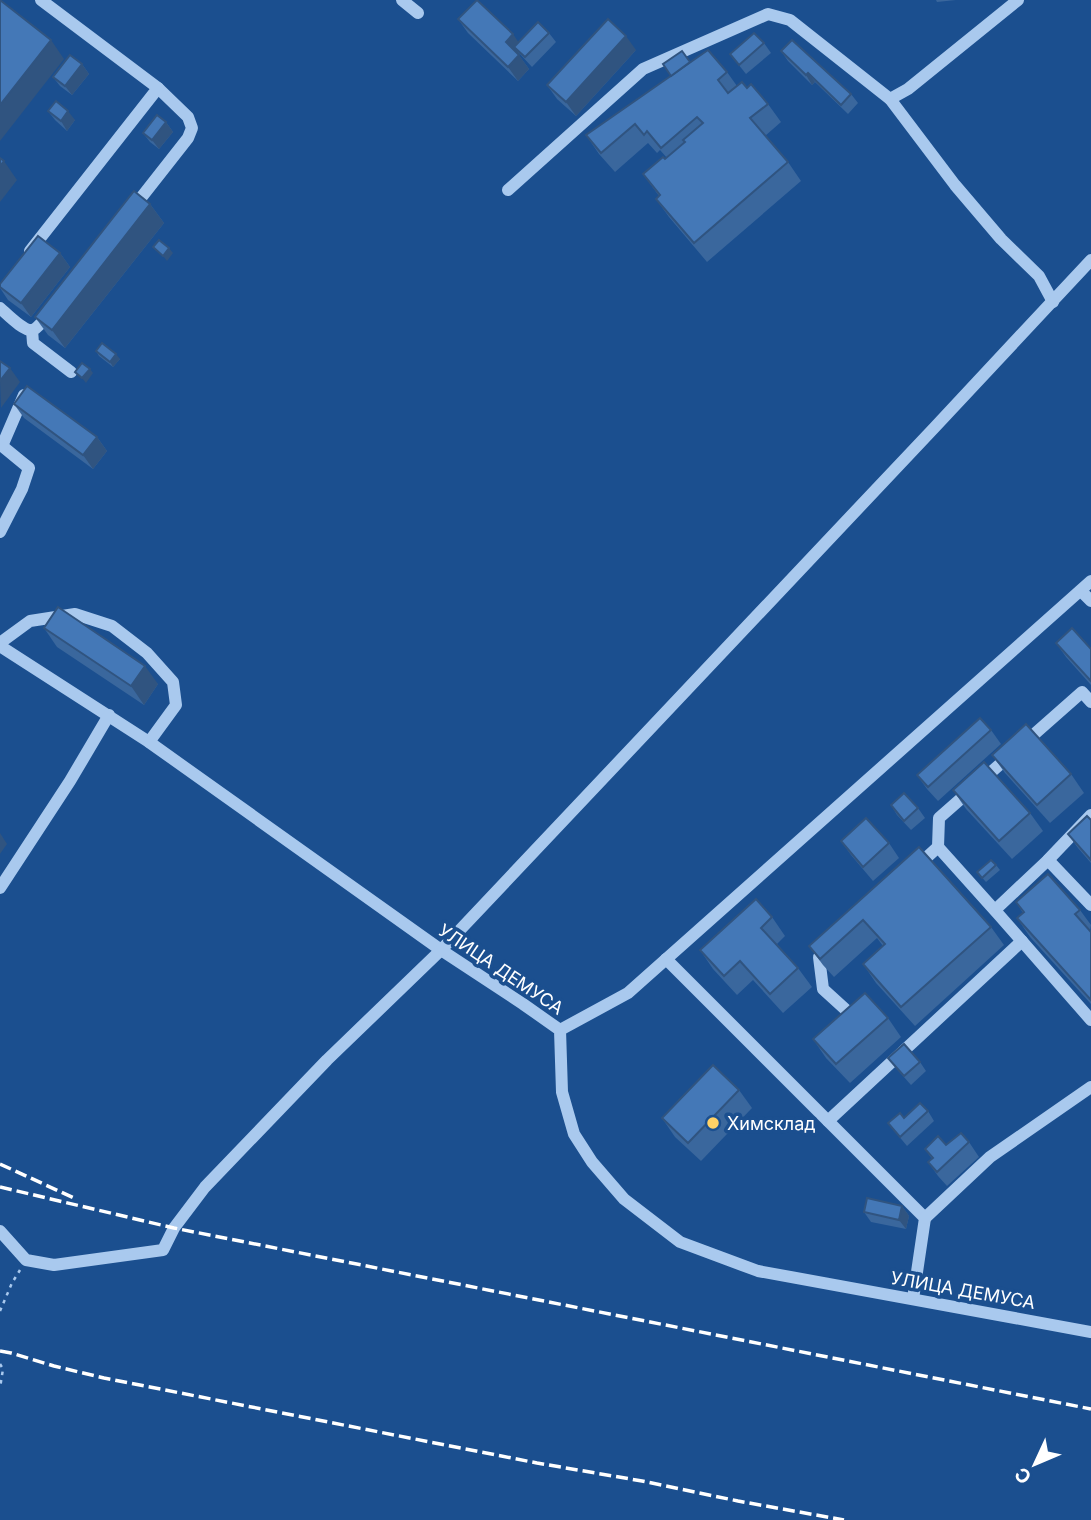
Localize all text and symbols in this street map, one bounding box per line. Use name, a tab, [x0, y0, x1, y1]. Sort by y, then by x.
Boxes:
street label: УЛИЦА ДЕМУСА	[434, 919, 568, 1019]
place label: Химсклад	[727, 1113, 816, 1134]
marker: Химсклад	[705, 1115, 721, 1131]
street label: УЛИЦА ДЕМУСА	[889, 1267, 1037, 1313]
north arrow	[1000, 1429, 1070, 1499]
text: С	[1010, 1462, 1036, 1489]

